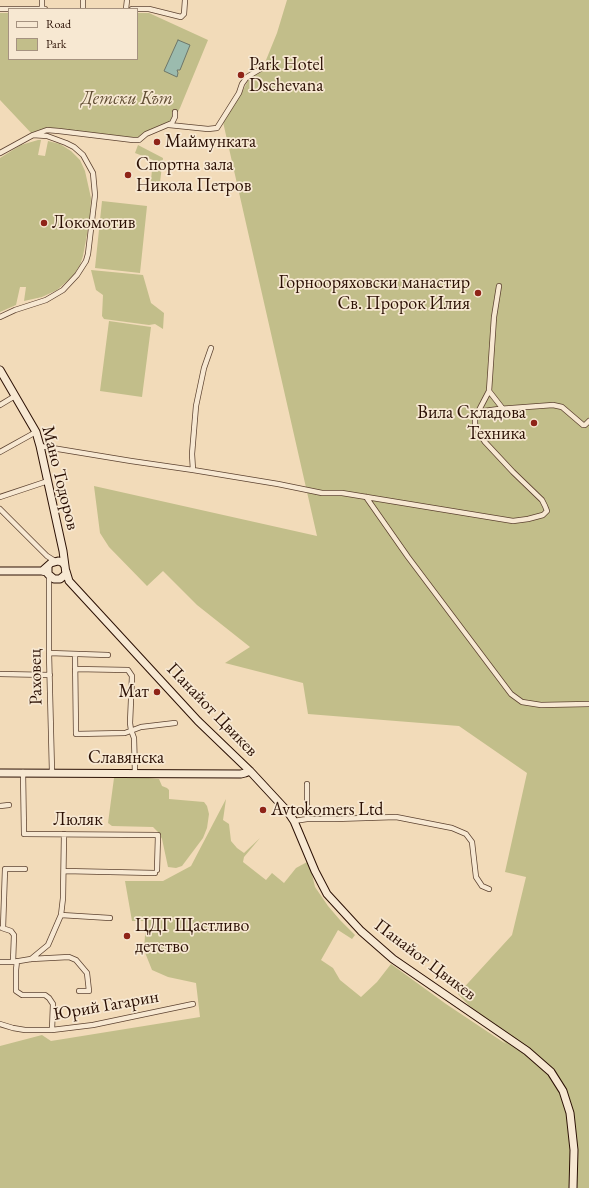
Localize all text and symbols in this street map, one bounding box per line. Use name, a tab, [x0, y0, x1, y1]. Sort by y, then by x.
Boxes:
legend	[8, 8, 138, 60]
text: Road	[46, 16, 71, 32]
text: Park	[46, 36, 66, 52]
place label: Park Hotel Dschevana	[249, 54, 324, 96]
marker: Park Hotel Dschevana	[236, 70, 246, 80]
park label: Детски Кът	[81, 88, 173, 110]
place label: Маймунката	[165, 131, 256, 153]
marker: Маймунката	[152, 137, 162, 147]
place label: Спортна зала Никола Петров	[136, 154, 251, 196]
marker: Спортна зала Никола Петров	[123, 170, 133, 180]
place label: Локомотив	[52, 212, 135, 234]
marker: Локомотив	[39, 218, 49, 228]
place label: Горнооряховски манастир Св. Пророк Илия	[279, 272, 470, 314]
marker: Горнооряховски манастир Св. Пророк Илия	[473, 288, 483, 298]
place label: Вила Складова Техника	[417, 402, 526, 444]
marker: Вила Складова Техника	[529, 418, 539, 428]
street label: Мано Тодоров	[37, 424, 83, 532]
street label: Раховец	[25, 649, 47, 705]
street label: Панайот Цвикев	[162, 659, 262, 761]
place label: Мат	[119, 681, 149, 703]
marker: Мат	[152, 687, 162, 697]
street label: Славянска	[88, 747, 164, 769]
place label: Avtokomers Ltd	[271, 799, 383, 821]
marker: Avtokomers Ltd	[258, 805, 268, 815]
street label: Люляк	[53, 809, 103, 831]
place label: ЦДГ Щастливо детство	[135, 915, 249, 958]
street label: Панайот Цвикев	[370, 915, 480, 1005]
marker: ЦДГ Щастливо детство	[122, 931, 132, 941]
street label: Юрий Гагарин	[52, 986, 160, 1026]

